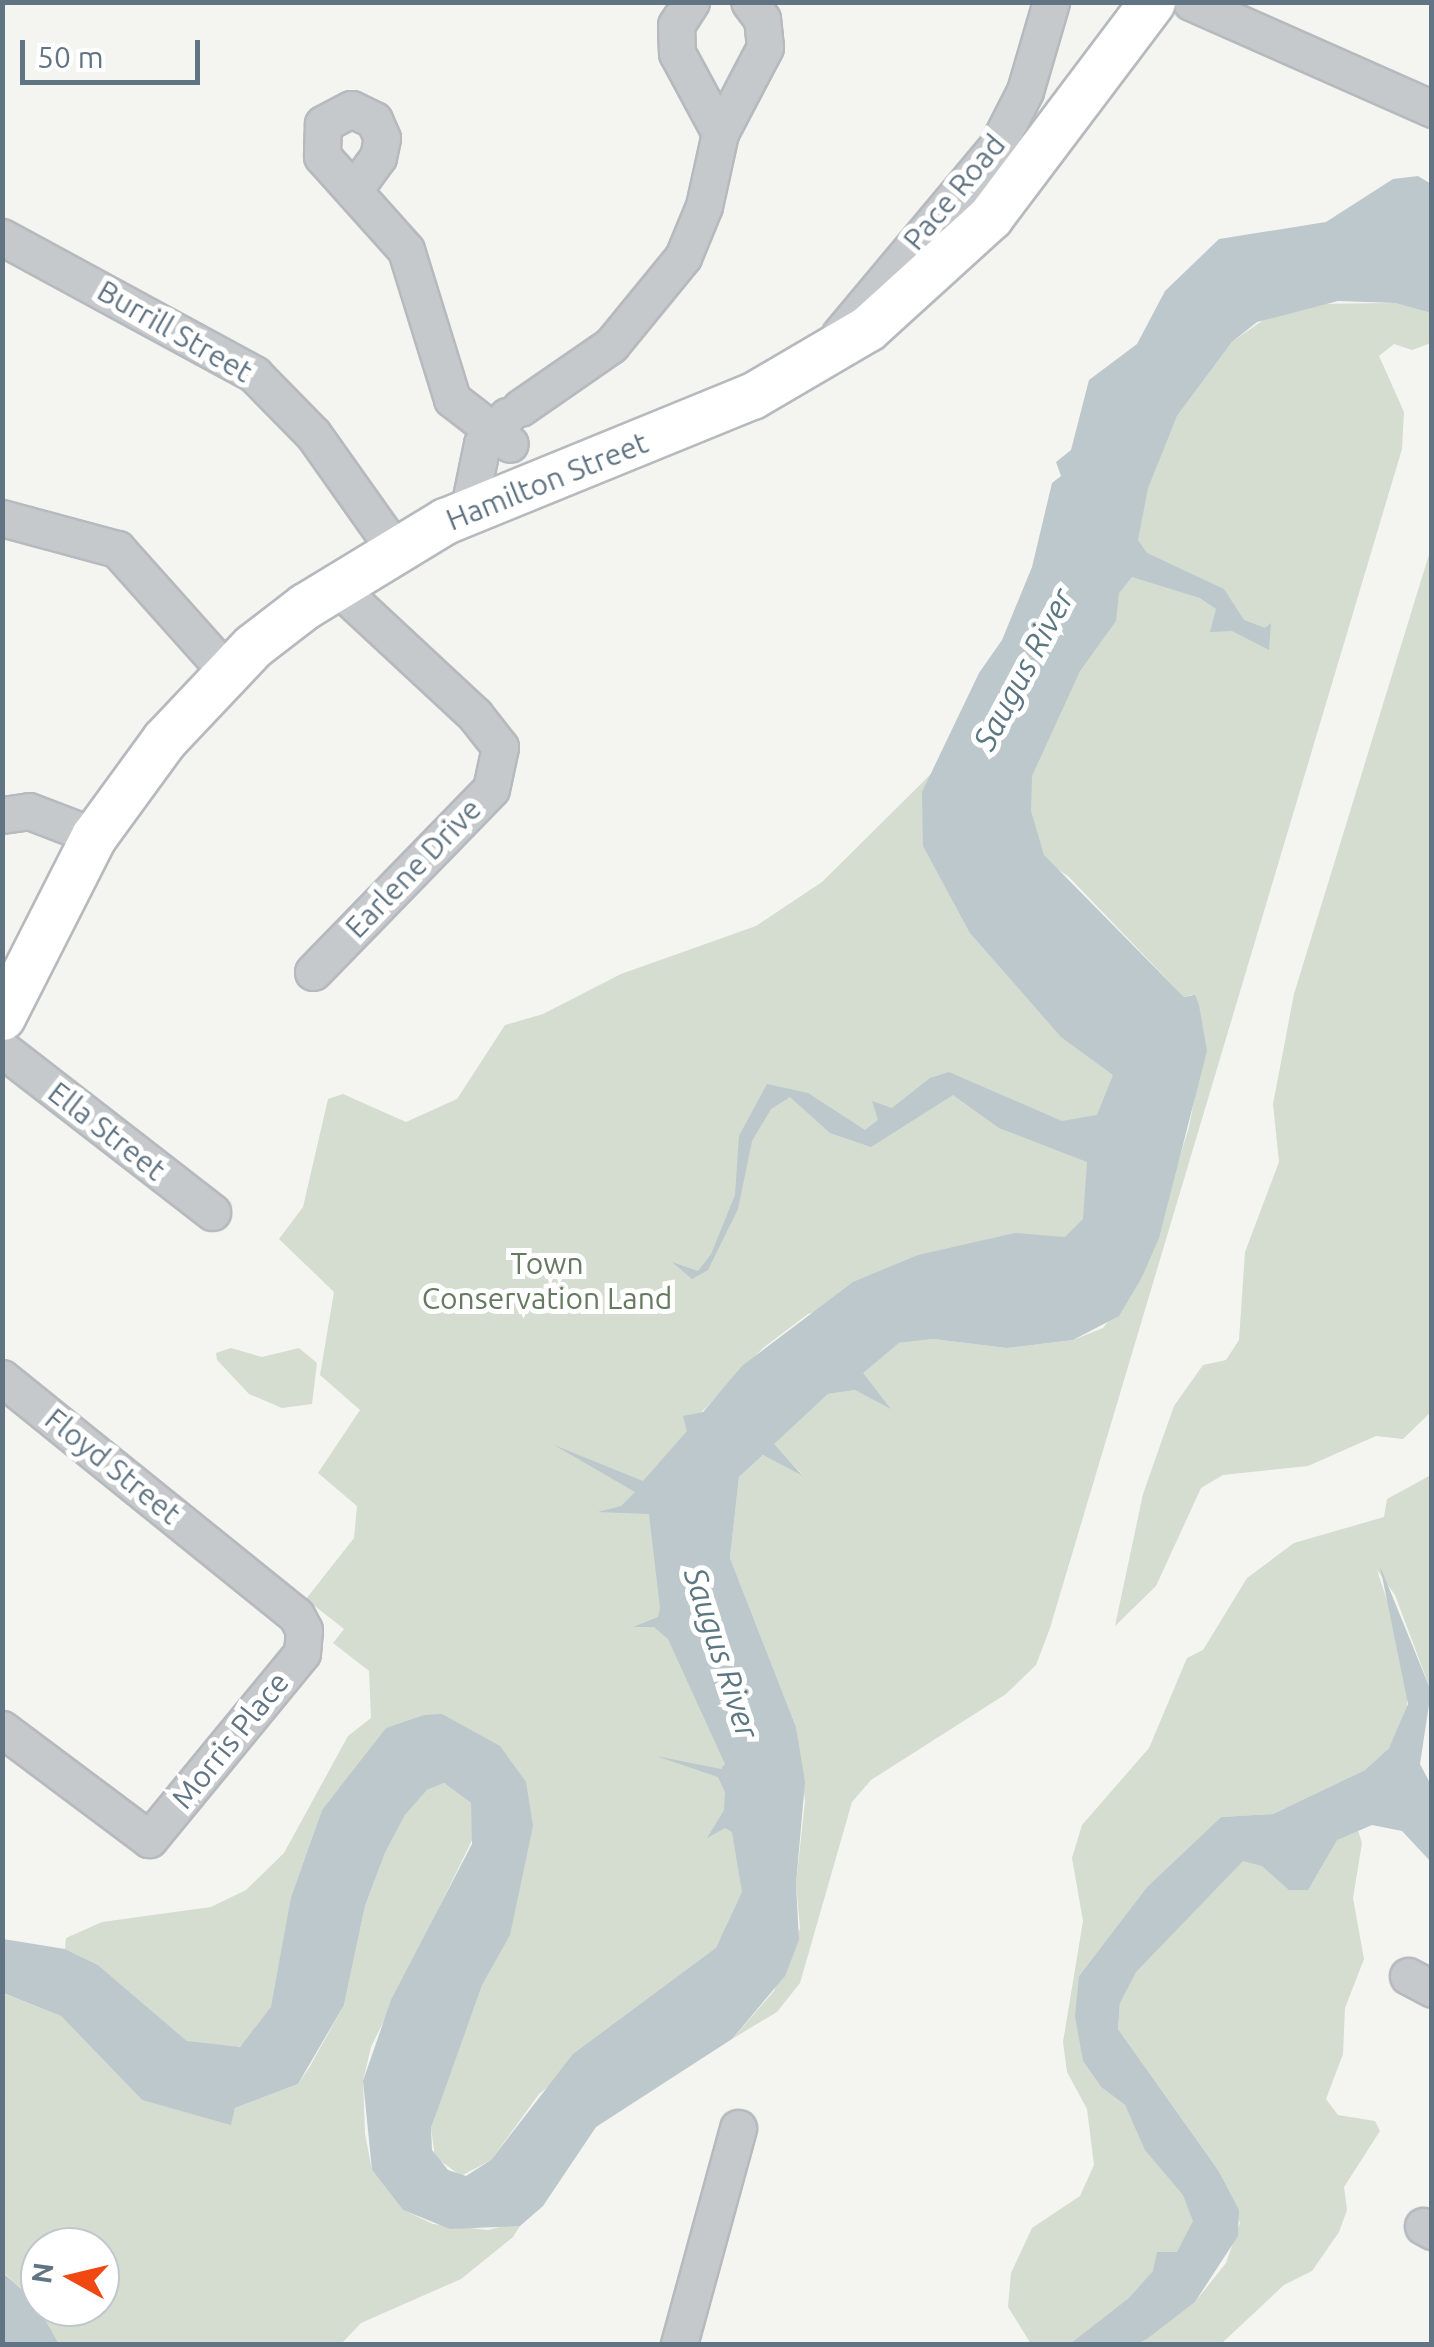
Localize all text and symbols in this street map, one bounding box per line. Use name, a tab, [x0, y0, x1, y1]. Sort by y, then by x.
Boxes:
scale bar	[25, 20, 205, 82]
text: 50 m	[37, 40, 104, 74]
street label: Pace Road	[895, 127, 1013, 257]
street label: Burrill Street	[91, 272, 259, 390]
street label: Hamilton Street	[441, 424, 653, 538]
water label: Saugus River	[964, 582, 1082, 756]
street label: Earlene Drive	[338, 791, 488, 945]
street label: Ella Street	[41, 1074, 173, 1188]
park label: Town Conservation Land	[422, 1245, 672, 1316]
street label: Floyd Street	[38, 1400, 188, 1532]
water label: Saugus River	[676, 1563, 768, 1743]
street label: Morris Place	[164, 1664, 296, 1816]
north arrow	[20, 2227, 120, 2327]
text: N	[25, 2261, 59, 2286]

